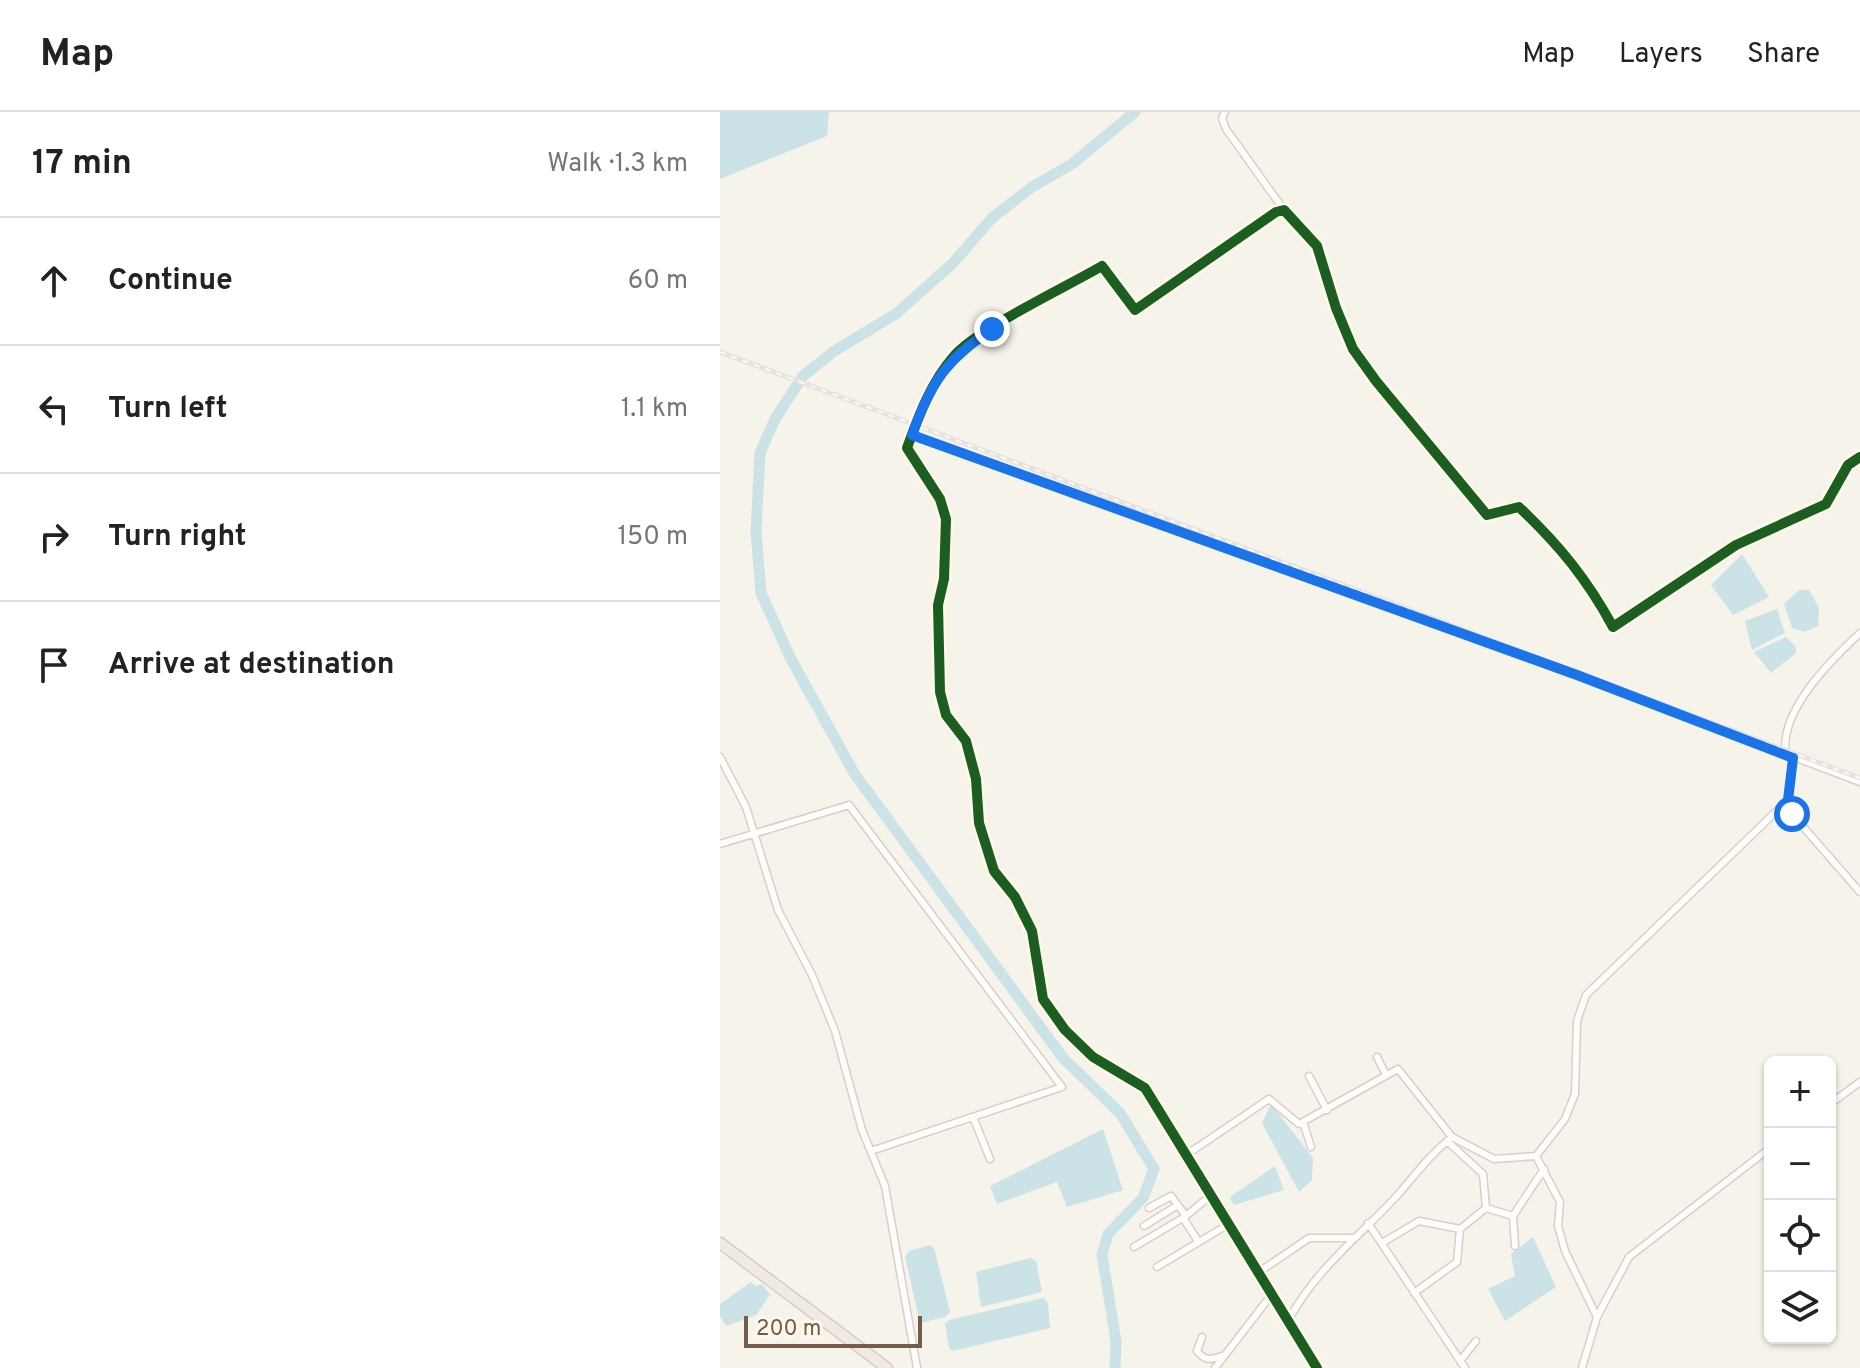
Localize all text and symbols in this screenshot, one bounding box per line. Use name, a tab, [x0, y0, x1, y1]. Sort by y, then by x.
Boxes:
text: Map	[40, 31, 114, 80]
text: Map	[1522, 37, 1575, 73]
text: Layers	[1619, 37, 1703, 73]
text: Share	[1747, 37, 1820, 73]
text: 17 min	[32, 143, 132, 186]
text: Walk · 1.3 km	[547, 148, 688, 181]
icon: ahead	[32, 259, 76, 303]
text: Continue	[108, 263, 233, 300]
text: 60 m	[628, 265, 688, 298]
route end	[974, 311, 1010, 347]
icon: left	[32, 387, 76, 431]
text: Turn left	[108, 391, 228, 428]
text: 1.1 km	[621, 393, 688, 426]
icon: right	[32, 515, 76, 559]
text: Turn right	[108, 519, 246, 556]
text: 150 m	[617, 521, 688, 554]
icon: arrive	[32, 643, 76, 687]
text: Arrive at destination	[108, 647, 394, 684]
route start	[1774, 796, 1810, 832]
map controls	[1764, 1056, 1836, 1344]
button: +	[1764, 1056, 1836, 1128]
button: −	[1764, 1128, 1836, 1200]
button: locate	[1764, 1200, 1836, 1272]
button: layers	[1764, 1272, 1836, 1344]
scale bar	[744, 1312, 922, 1348]
text: 200 m	[756, 1316, 821, 1343]

